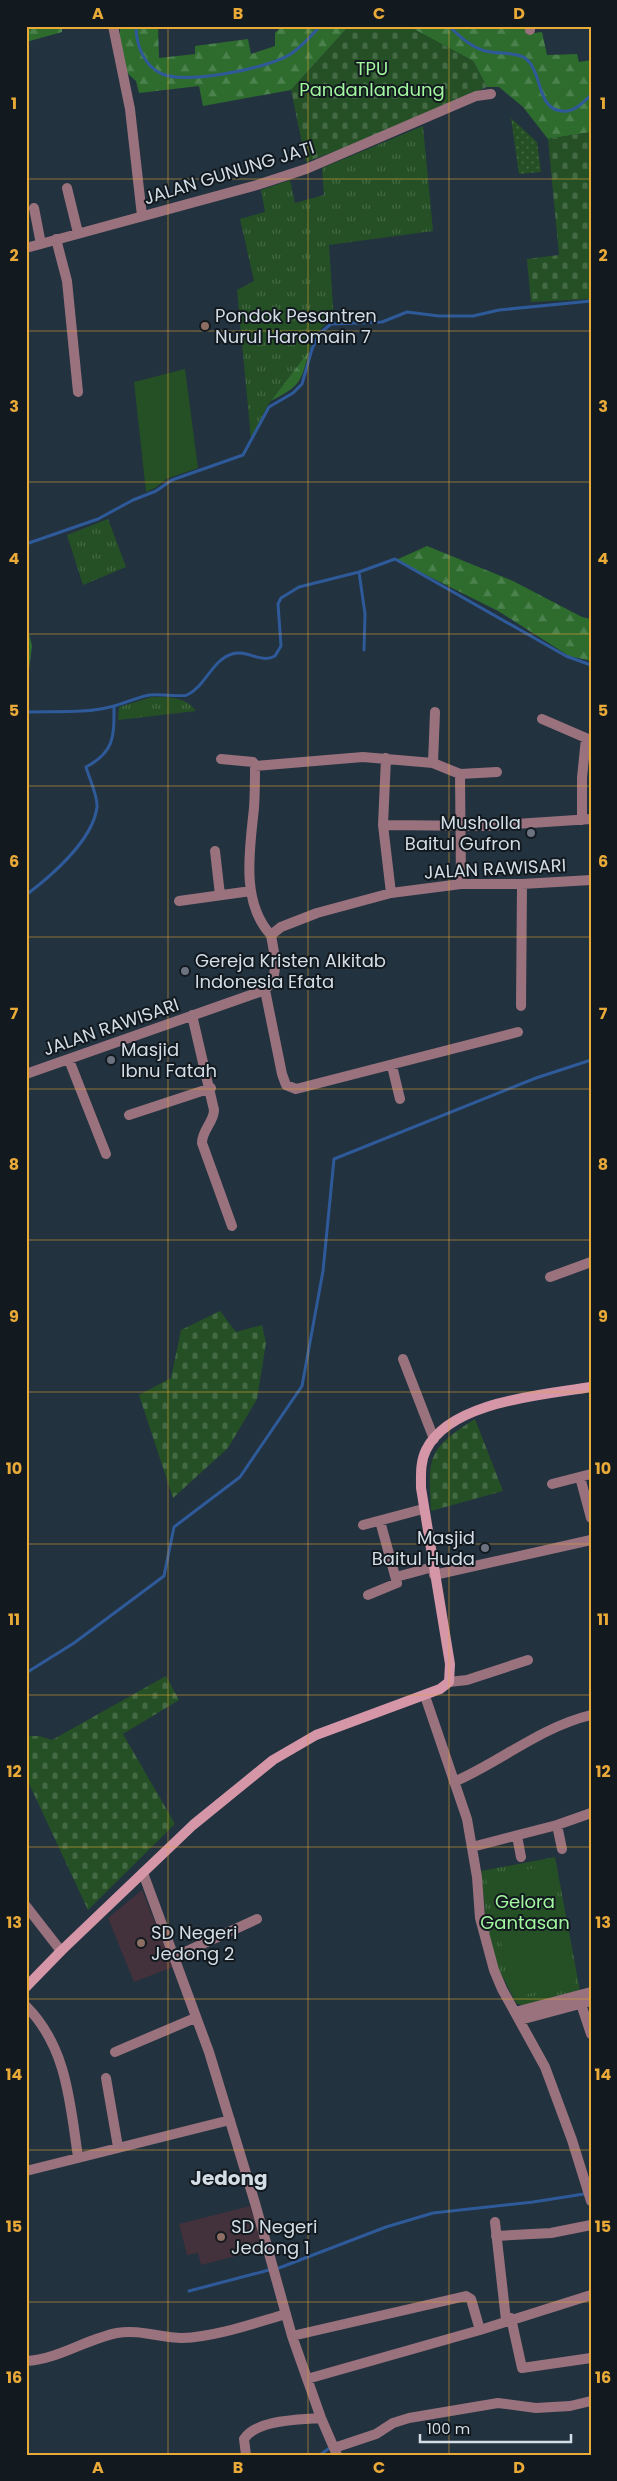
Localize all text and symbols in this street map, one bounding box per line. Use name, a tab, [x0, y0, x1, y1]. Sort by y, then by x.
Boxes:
text: A	[92, 2, 104, 25]
text: B	[233, 2, 243, 25]
text: C	[373, 2, 385, 25]
text: D	[513, 2, 525, 25]
park label: TPU Pandanlandung	[299, 56, 445, 102]
text: 1	[11, 92, 17, 115]
text: 1	[600, 92, 606, 115]
street label: JALAN GUNUNG JATI	[140, 135, 317, 210]
text: 2	[9, 244, 19, 267]
text: 2	[598, 244, 608, 267]
place label: Pondok Pesantren Nurul Haromain 7	[215, 303, 377, 349]
marker: Pondok Pesantren Nurul Haromain 7	[199, 320, 211, 332]
text: 3	[9, 395, 19, 418]
text: 3	[598, 395, 608, 418]
text: 4	[9, 547, 20, 570]
text: 4	[598, 547, 609, 570]
text: 5	[9, 699, 19, 722]
text: 5	[598, 699, 608, 722]
place label: Musholla Baitul Gufron	[405, 810, 521, 856]
marker: Musholla Baitul Gufron	[525, 827, 537, 839]
text: 6	[9, 850, 19, 873]
text: 6	[598, 850, 608, 873]
street label: JALAN RAWISARI	[423, 852, 567, 885]
place label: Gereja Kristen Alkitab Indonesia Efata	[195, 948, 386, 994]
marker: Gereja Kristen Alkitab Indonesia Efata	[179, 965, 191, 977]
street label: JALAN RAWISARI	[40, 992, 182, 1061]
text: 7	[10, 1002, 19, 1025]
text: 7	[599, 1002, 608, 1025]
place label: Masjid Ibnu Fatah	[121, 1037, 217, 1083]
marker: Masjid Ibnu Fatah	[105, 1054, 117, 1066]
text: 8	[9, 1153, 19, 1176]
text: 8	[598, 1153, 608, 1176]
text: 9	[9, 1305, 19, 1328]
text: 9	[598, 1305, 608, 1328]
text: 10	[6, 1457, 22, 1480]
text: 10	[595, 1457, 611, 1480]
place label: Masjid Baitul Huda	[372, 1525, 475, 1571]
marker: Masjid Baitul Huda	[479, 1542, 491, 1554]
text: 11	[8, 1608, 20, 1631]
text: 11	[597, 1608, 609, 1631]
text: 12	[6, 1760, 22, 1783]
text: 12	[595, 1760, 611, 1783]
park label: Gelora Gantasan	[480, 1889, 570, 1935]
text: 13	[6, 1911, 22, 1934]
text: 13	[595, 1911, 611, 1934]
place label: SD Negeri Jedong 2	[151, 1920, 237, 1966]
marker: SD Negeri Jedong 2	[135, 1937, 147, 1949]
text: 14	[6, 2063, 23, 2086]
text: 14	[595, 2063, 612, 2086]
district label: Jedong	[190, 2164, 268, 2192]
place label: SD Negeri Jedong 1	[231, 2214, 317, 2260]
text: 15	[6, 2215, 22, 2238]
text: 15	[595, 2215, 611, 2238]
marker: SD Negeri Jedong 1	[215, 2231, 227, 2243]
text: 16	[6, 2366, 22, 2389]
text: 16	[595, 2366, 611, 2389]
scale bar	[420, 2411, 571, 2443]
text: 100 m	[427, 2418, 470, 2439]
text: A	[92, 2456, 104, 2479]
text: B	[233, 2456, 243, 2479]
text: C	[373, 2456, 385, 2479]
text: D	[513, 2456, 525, 2479]

